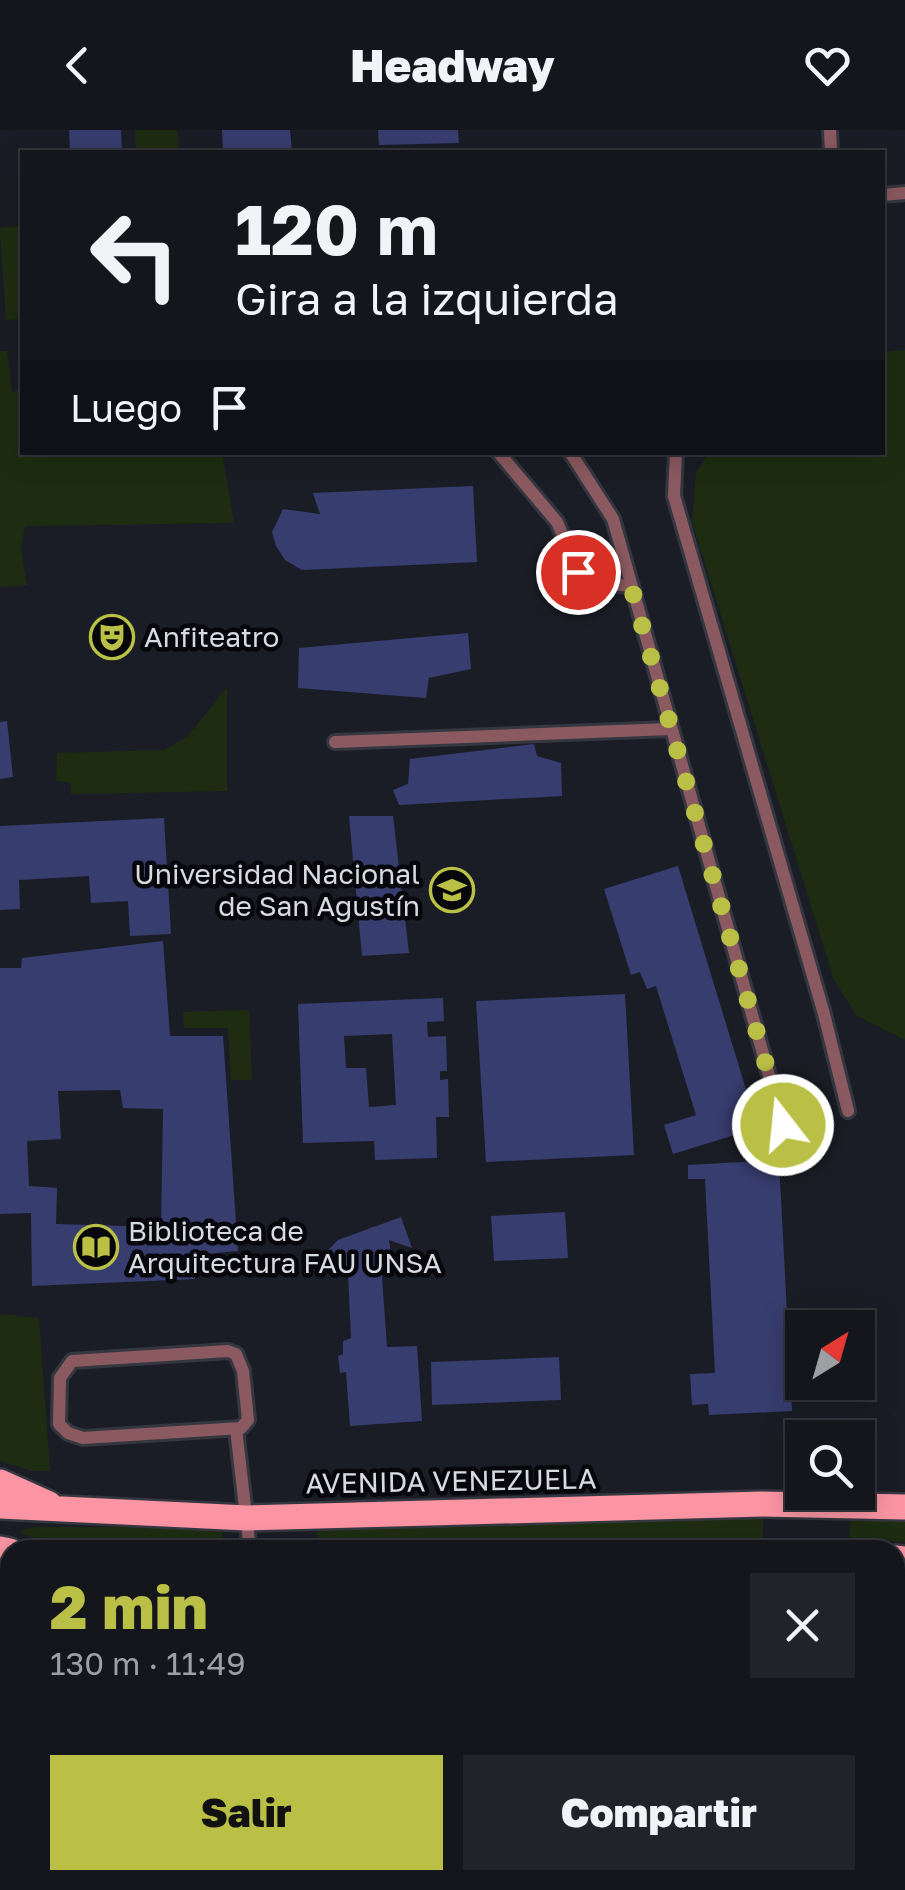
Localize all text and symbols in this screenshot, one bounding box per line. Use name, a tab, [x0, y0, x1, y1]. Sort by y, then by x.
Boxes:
icon: back	[50, 38, 105, 93]
text: Headway	[350, 38, 555, 92]
icon: heart	[800, 38, 855, 93]
text: 120 m	[235, 186, 438, 270]
icon: left	[70, 190, 200, 320]
text: Gira a la izquierda	[235, 271, 619, 325]
icon: arrive	[202, 380, 257, 435]
text: Luego	[70, 385, 182, 430]
pin	[536, 530, 621, 615]
icon: arrive	[551, 545, 606, 600]
theatre icon: Anfiteatro	[89, 614, 135, 660]
place label: Anfiteatro	[144, 620, 279, 653]
place label: Universidad Nacional de San Agustín	[134, 857, 420, 922]
school or university icon: Universidad Nacional de San Agustín	[429, 867, 475, 913]
position arrow	[731, 1073, 835, 1177]
place label: Biblioteca de Arquitectura FAU UNSA	[128, 1214, 442, 1279]
library icon: Biblioteca de Arquitectura FAU UNSA	[73, 1224, 119, 1270]
north arrow	[785, 1310, 875, 1400]
map controls	[785, 1310, 875, 1510]
button: search	[785, 1420, 875, 1510]
street label: AVENIDA VENEZUELA	[305, 1461, 597, 1500]
text: 2 min	[50, 1570, 208, 1642]
button: close	[750, 1573, 855, 1678]
text: 130 m · 11:49	[50, 1644, 246, 1682]
button: Salir	[50, 1755, 443, 1870]
button: Compartir	[463, 1755, 855, 1870]

